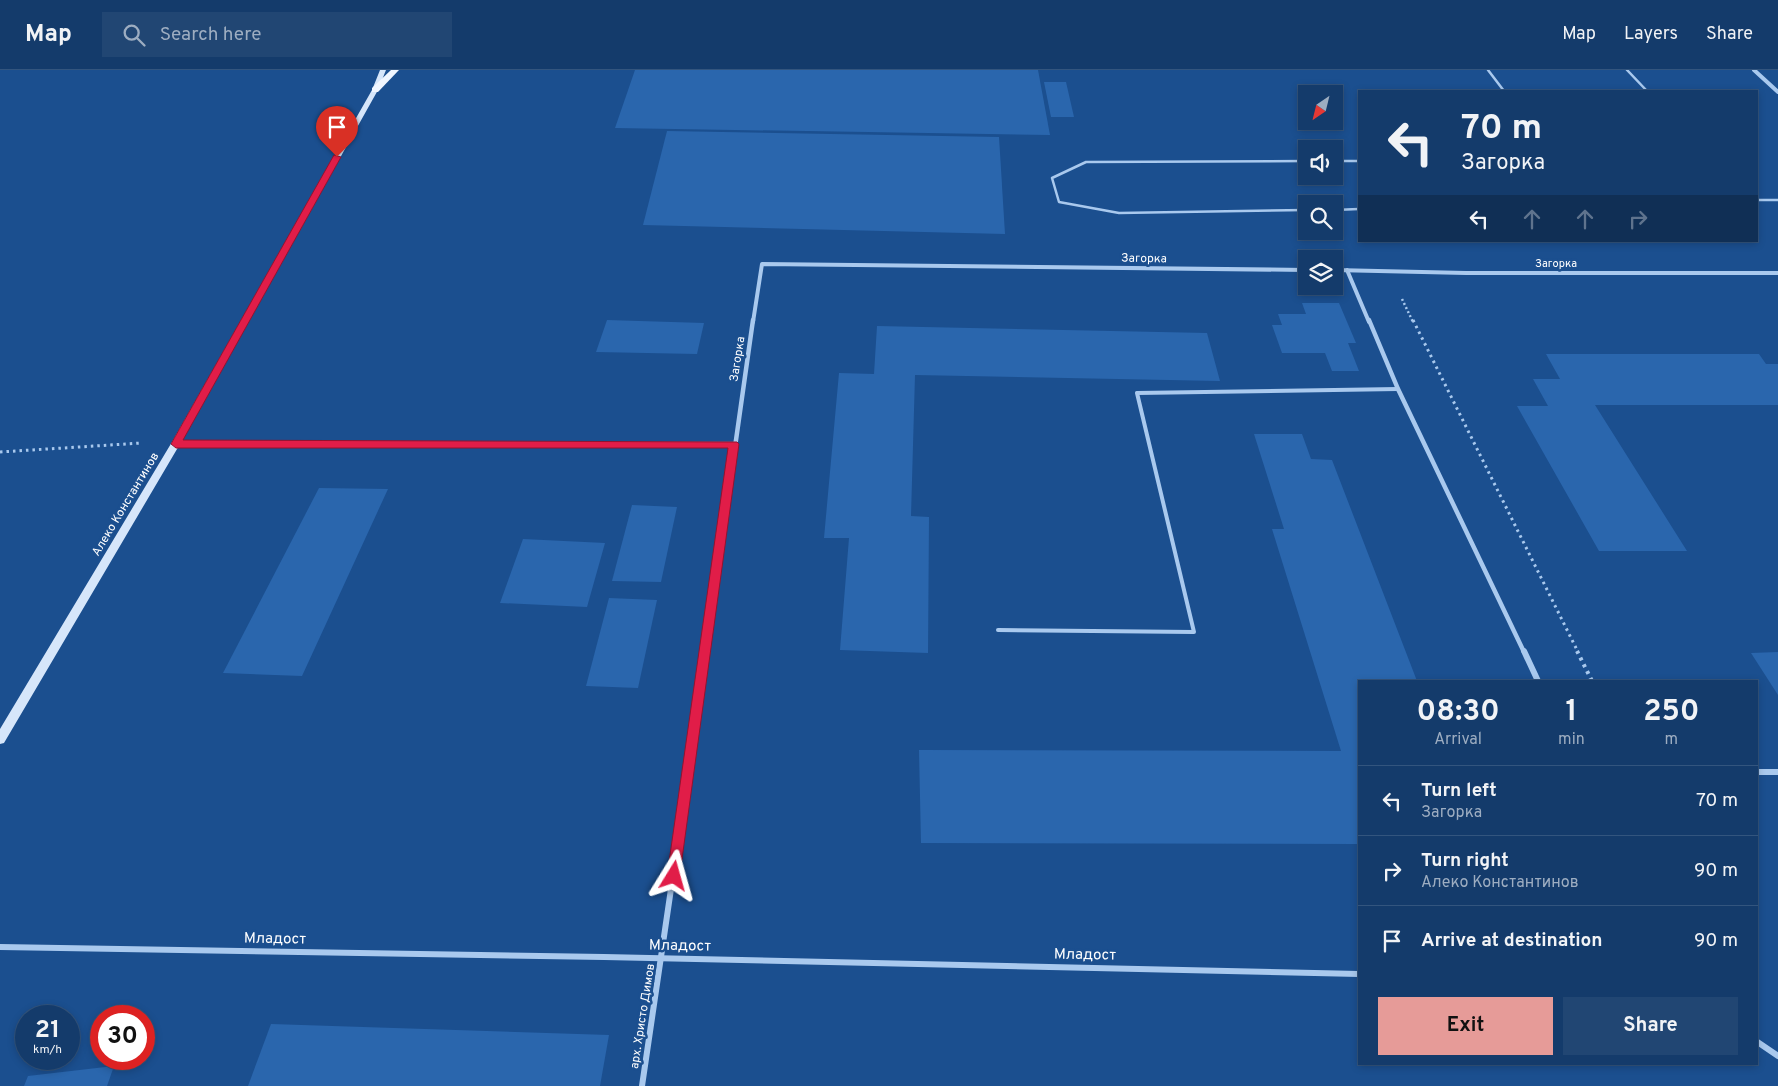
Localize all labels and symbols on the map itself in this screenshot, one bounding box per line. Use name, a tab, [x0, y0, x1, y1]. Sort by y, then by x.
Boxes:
north arrow	[1298, 85, 1342, 130]
pin	[316, 106, 358, 157]
street label: Загорка	[1121, 251, 1167, 267]
street label: Загорка	[1535, 257, 1577, 271]
street label: Загорка	[726, 335, 749, 383]
street label: Алеко Константинов	[89, 450, 163, 559]
position arrow	[647, 849, 699, 901]
street label: Младост	[244, 929, 306, 950]
street label: Младост	[649, 936, 711, 957]
street label: Младост	[1054, 945, 1116, 966]
street label: арх. Христо Димов	[627, 962, 659, 1070]
speed limit sign: 30	[90, 1005, 155, 1070]

